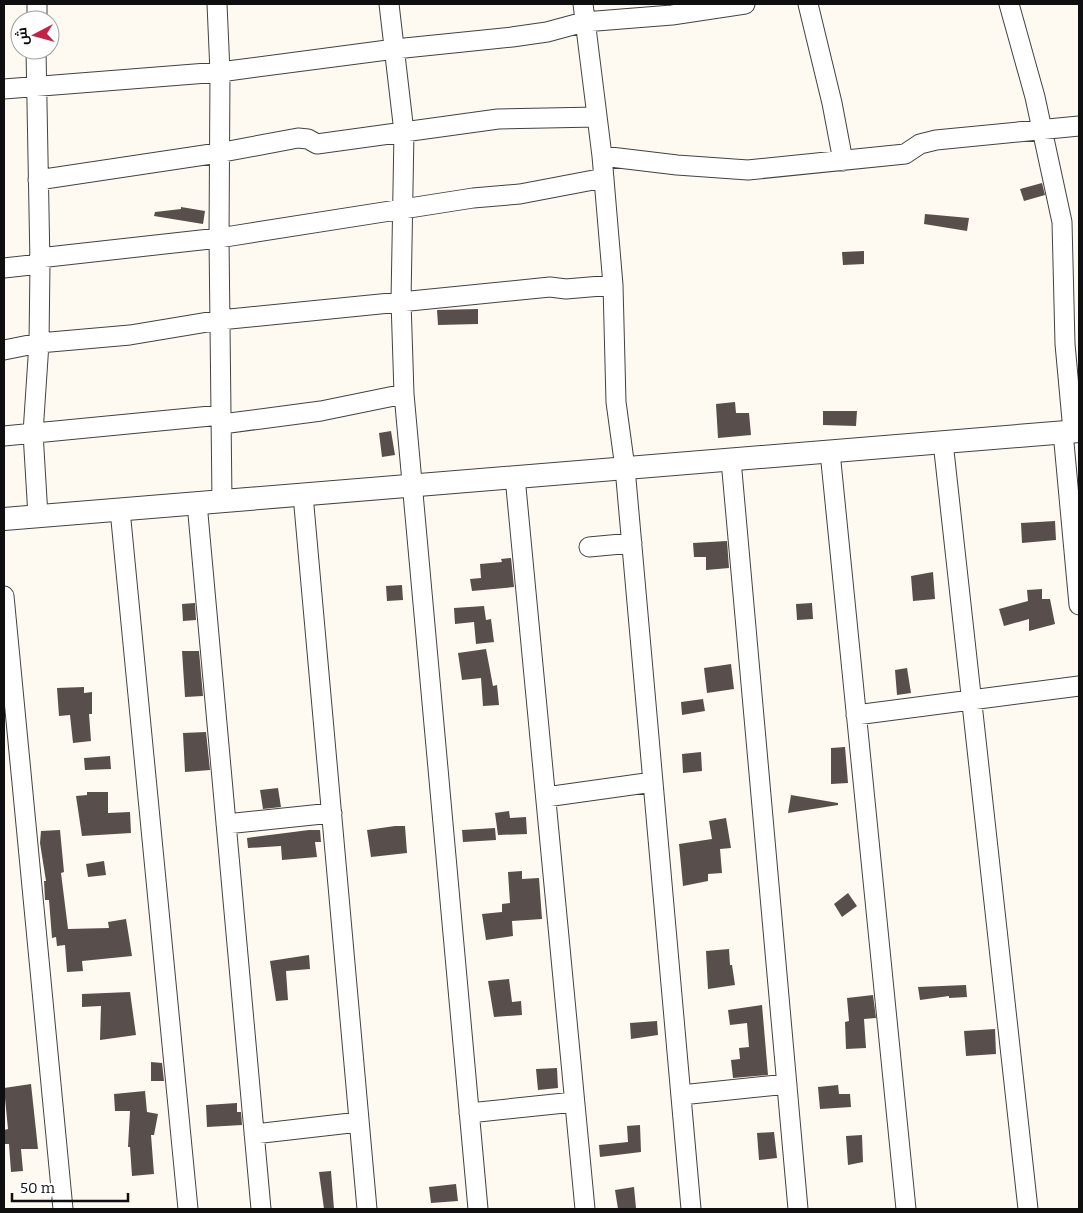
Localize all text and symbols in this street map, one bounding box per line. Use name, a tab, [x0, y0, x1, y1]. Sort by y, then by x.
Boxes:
north arrow	[10, 10, 60, 60]
text: ش	[13, 26, 32, 46]
scale bar	[12, 1170, 129, 1202]
text: 50 m	[20, 1179, 56, 1197]

